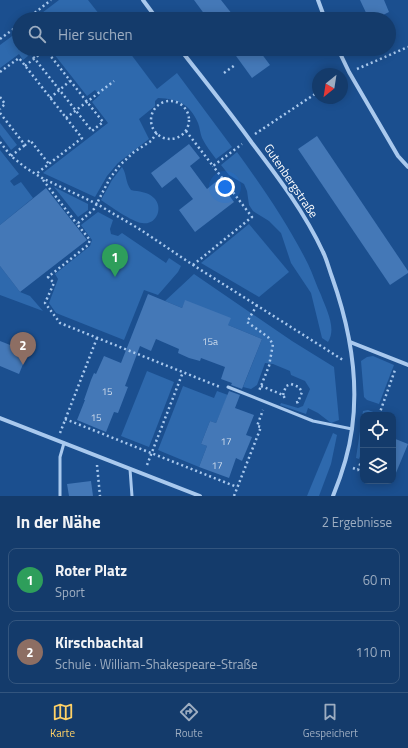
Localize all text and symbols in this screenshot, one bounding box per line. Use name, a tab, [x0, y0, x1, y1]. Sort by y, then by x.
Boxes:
search box	[12, 12, 396, 56]
icon: search	[26, 23, 48, 45]
text: Hier suchen	[58, 23, 133, 46]
north arrow	[312, 68, 348, 104]
street label: Gutenbergstraße	[259, 140, 323, 222]
your location	[215, 177, 235, 197]
pin: 1	[102, 244, 128, 277]
pin: 2	[10, 332, 36, 365]
house number: 15a	[202, 334, 218, 349]
house number: 15	[101, 384, 113, 399]
house number: 15	[90, 410, 102, 425]
map controls	[360, 412, 396, 484]
button: locate	[360, 412, 396, 448]
house number: 17	[220, 434, 232, 449]
button: layers	[360, 448, 396, 484]
house number: 17	[211, 458, 223, 473]
text: In der Nähe	[16, 509, 101, 535]
text: 2 Ergebnisse	[322, 512, 392, 532]
text: Roter Platz	[55, 559, 127, 582]
text: 1	[26, 570, 34, 590]
text: 60 m	[363, 570, 391, 590]
text: Sport	[55, 582, 85, 602]
text: Kirschbachtal	[55, 631, 143, 654]
text: 2	[26, 642, 34, 662]
text: 110 m	[355, 642, 391, 662]
text: Schule · William-Shakespeare-Straße	[55, 654, 258, 674]
tab: Karte	[50, 701, 75, 741]
tab: Route	[175, 701, 203, 741]
tab: Gespeichert	[303, 701, 358, 741]

